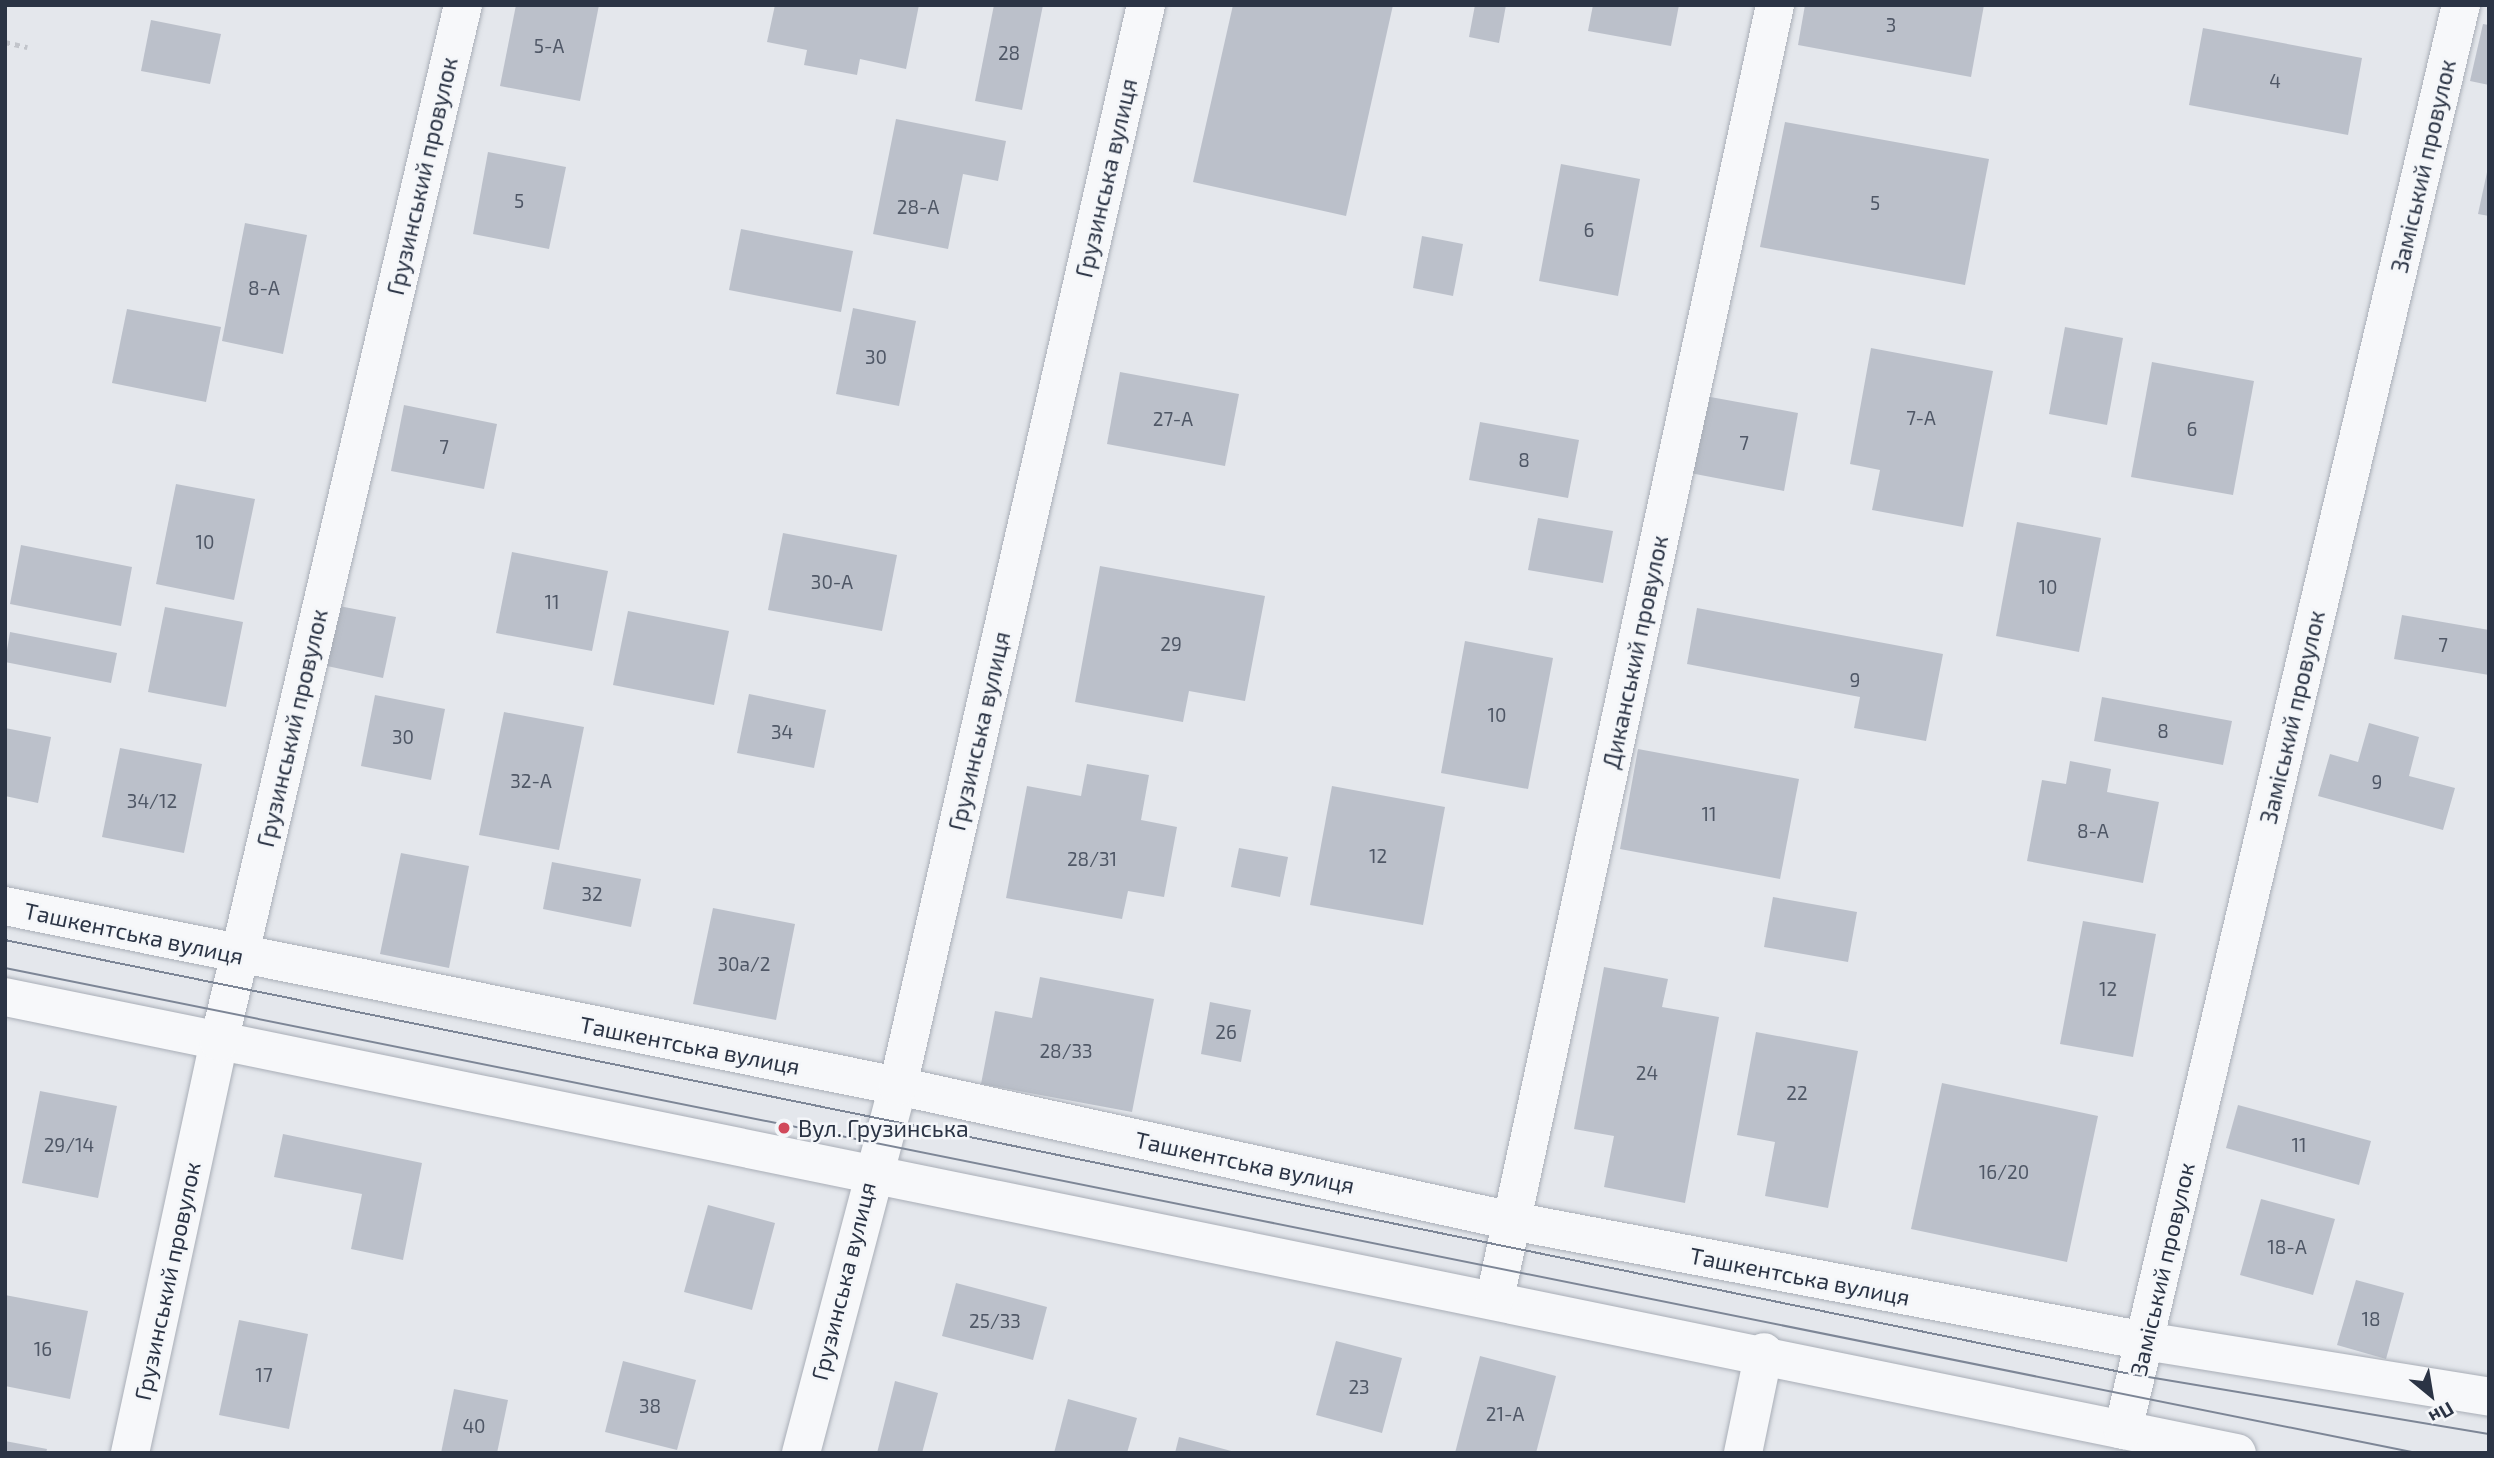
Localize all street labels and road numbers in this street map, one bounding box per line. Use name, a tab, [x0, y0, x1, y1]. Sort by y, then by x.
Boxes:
street label: Грузинський провулок	[381, 54, 463, 298]
street label: Заміський провулок	[2385, 57, 2461, 275]
street label: Грузинська вулиця	[1070, 76, 1142, 280]
street label: Диканський провулок	[1597, 533, 1673, 771]
street label: Грузинський провулок	[251, 606, 333, 850]
street label: Заміський провулок	[2254, 608, 2330, 826]
street label: Грузинська вулиця	[943, 629, 1015, 833]
street label: Ташкентська вулиця	[22, 896, 246, 970]
street label: Ташкентська вулиця	[578, 1010, 802, 1080]
street label: Ташкентська вулиця	[1133, 1125, 1357, 1199]
street label: Грузинський провулок	[128, 1159, 206, 1403]
street label: Заміський провулок	[2124, 1160, 2200, 1378]
street label: Грузинська вулиця	[805, 1179, 881, 1383]
street label: Ташкентська вулиця	[1688, 1241, 1912, 1311]

